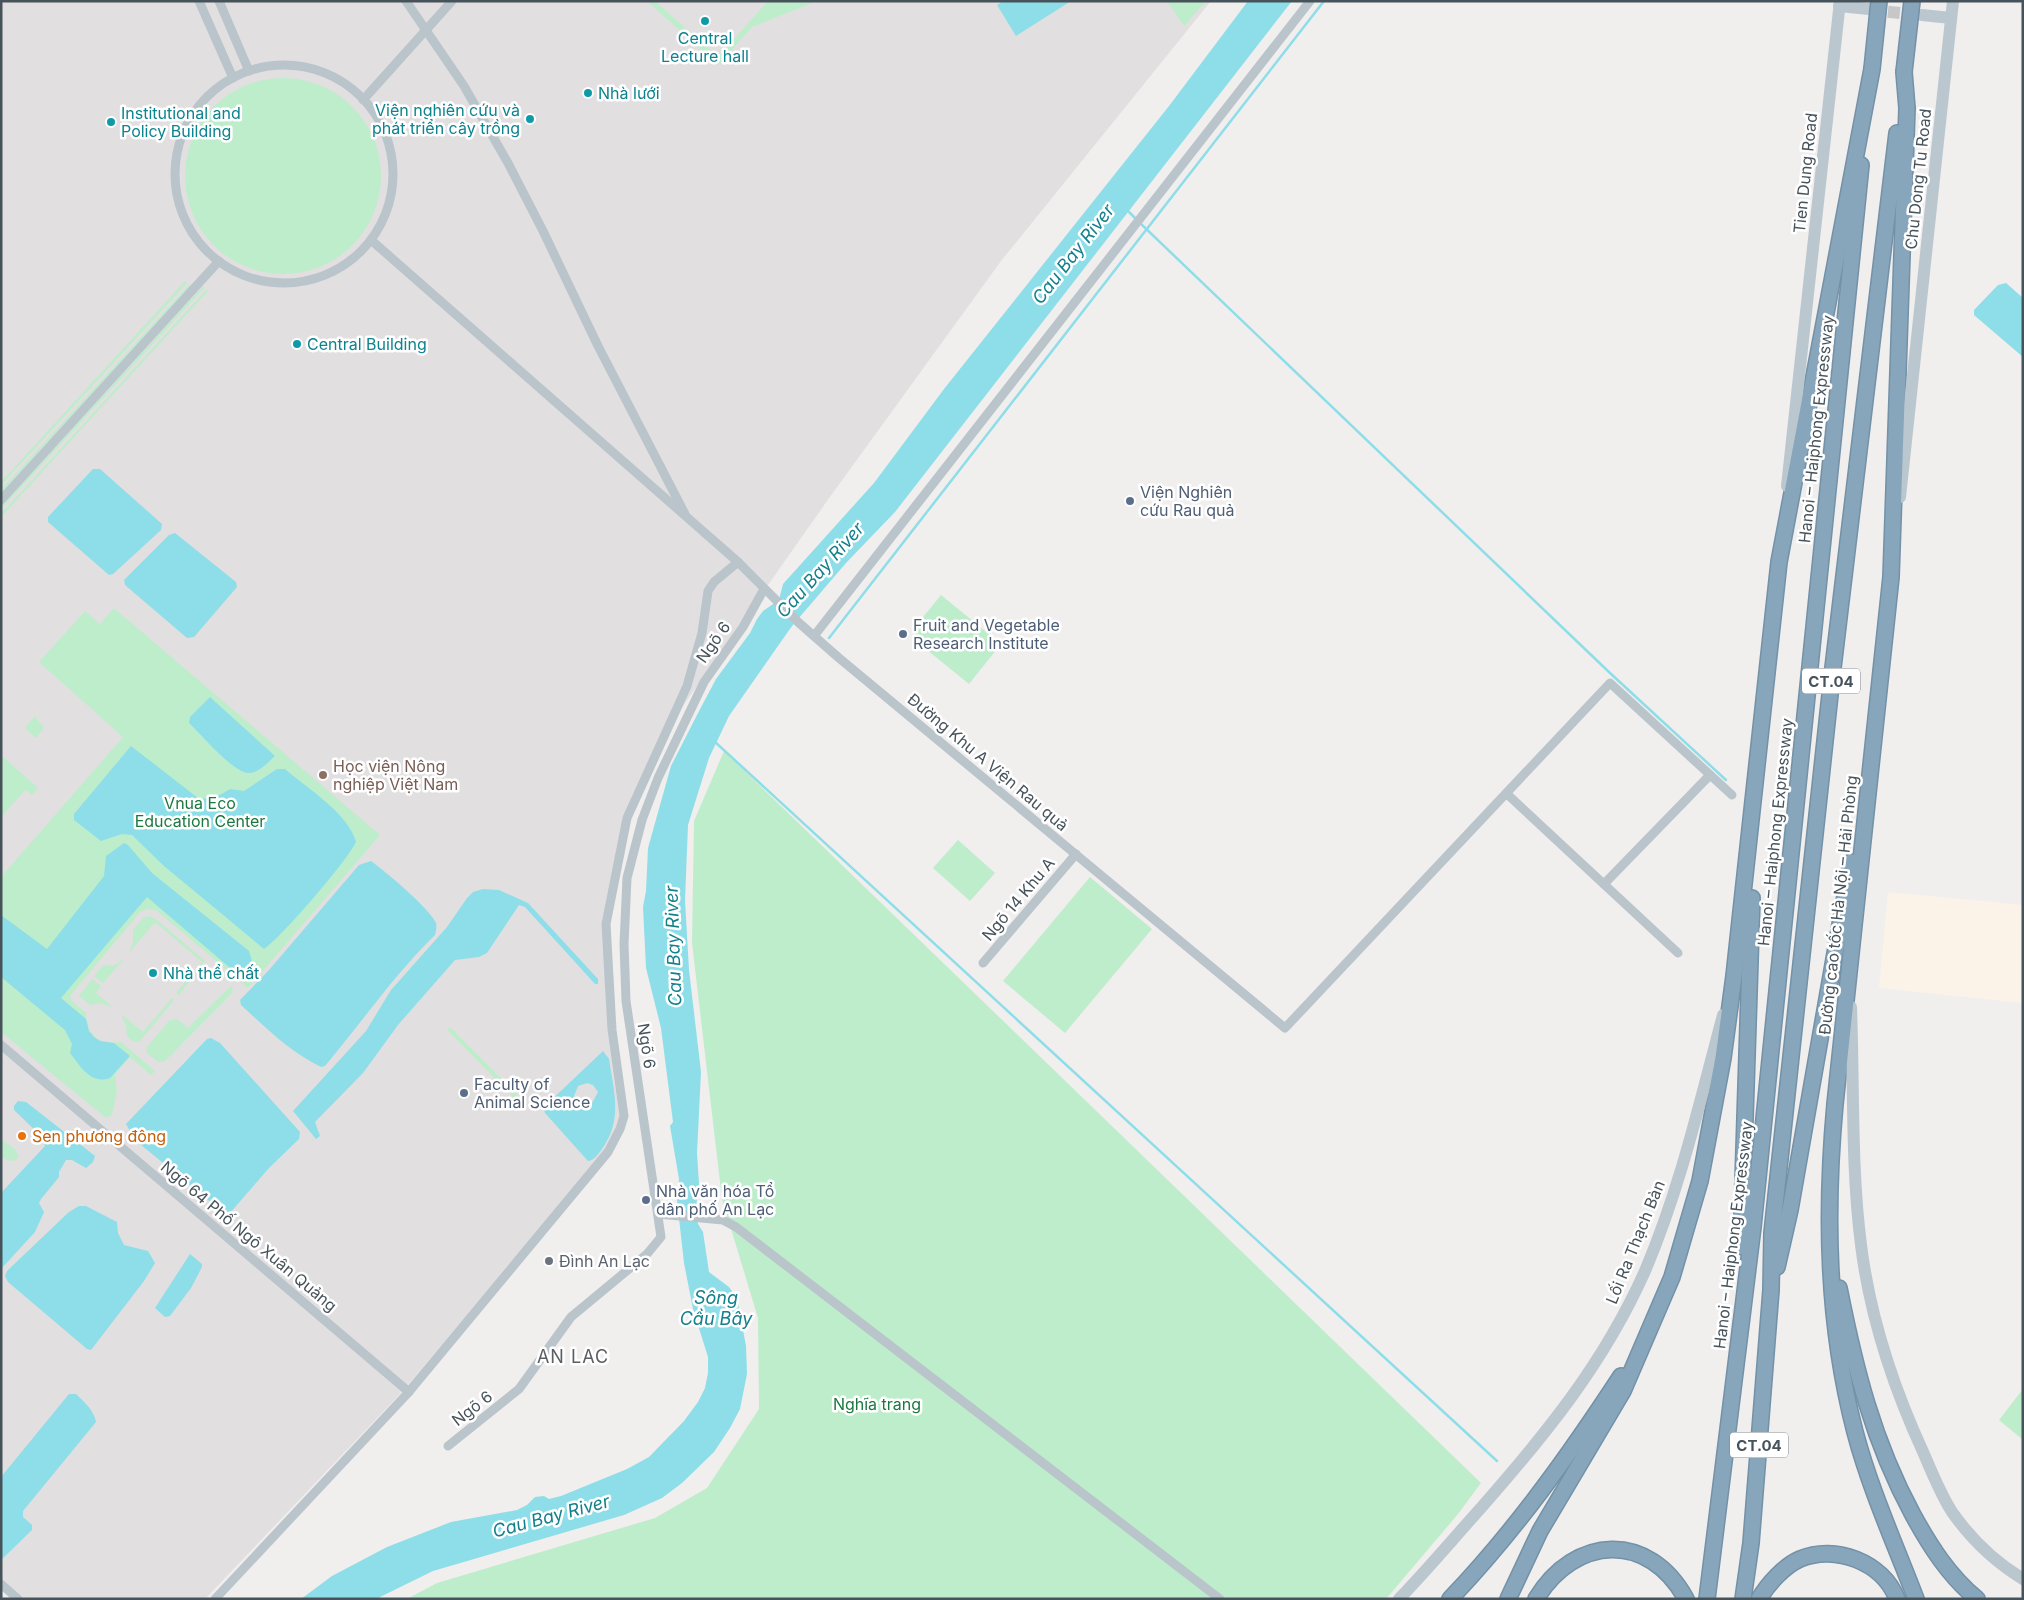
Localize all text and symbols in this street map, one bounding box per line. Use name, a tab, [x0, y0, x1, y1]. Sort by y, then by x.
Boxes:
marker: Central Lecture hall	[699, 15, 711, 27]
place label: Central Lecture hall	[661, 28, 749, 66]
place label: Nhà lưới	[598, 83, 660, 103]
marker: Nhà lưới	[582, 87, 594, 99]
place label: Viện nghiên cứu và phát triển cây trồng	[372, 100, 520, 138]
place label: Institutional and Policy Building	[121, 103, 241, 141]
street label: Chu Dong Tu Road	[1901, 107, 1935, 251]
street label: Tien Dung Road	[1789, 112, 1821, 234]
marker: Viện nghiên cứu và phát triển cây trồng	[524, 113, 536, 125]
marker: Institutional and Policy Building	[105, 116, 117, 128]
water label: Cau Bay River	[1028, 199, 1119, 308]
street label: Hanoi – Haiphong Expressway	[1794, 314, 1838, 544]
place label: Central Building	[307, 334, 427, 354]
marker: Central Building	[291, 338, 303, 350]
place label: Viện Nghiên cứu Rau quả	[1140, 482, 1234, 520]
marker: Viện Nghiên cứu Rau quả	[1124, 495, 1136, 507]
water label: Cau Bay River	[772, 517, 869, 622]
place label: Fruit and Vegetable Research Institute	[913, 615, 1060, 653]
street label: Ngõ 6	[692, 617, 734, 667]
marker: Fruit and Vegetable Research Institute	[897, 628, 909, 640]
road number: CT.04	[1802, 668, 1860, 694]
street label: Đường Khu A Viện Rau quả	[904, 689, 1072, 835]
street label: Hanoi – Haiphong Expressway	[1753, 717, 1797, 947]
place label: Học viện Nông nghiệp Việt Nam	[333, 756, 458, 794]
marker: Học viện Nông nghiệp Việt Nam	[317, 769, 329, 781]
street label: Đường cao tốc Hà Nội – Hải Phòng	[1814, 774, 1862, 1036]
park label: Vnua Eco Education Center	[135, 793, 265, 831]
street label: Ngõ 14 Khu A	[977, 853, 1059, 945]
water label: Cau Bay River	[660, 884, 686, 1007]
place label: Nhà thể chất	[163, 963, 259, 983]
marker: Nhà thể chất	[147, 967, 159, 979]
street label: Ngõ 6	[634, 1022, 660, 1070]
place label: Faculty of Animal Science	[474, 1074, 590, 1112]
marker: Faculty of Animal Science	[458, 1087, 470, 1099]
street label: Hanoi – Haiphong Expressway	[1709, 1120, 1757, 1350]
place label: Sen phương đông	[32, 1126, 166, 1146]
marker: Sen phương đông	[16, 1130, 28, 1142]
street label: Ngõ 64 Phố Ngô Xuân Quảng	[157, 1156, 341, 1316]
street label: Lối Ra Thạch Bàn	[1601, 1177, 1669, 1307]
place label: Nhà văn hóa Tổ dân phố An Lạc	[656, 1181, 774, 1219]
marker: Nhà văn hóa Tổ dân phố An Lạc	[640, 1194, 652, 1206]
place label: Đình An Lạc	[559, 1251, 650, 1271]
marker: Đình An Lạc	[543, 1255, 555, 1267]
water label: Sông Cầu Bây	[680, 1287, 753, 1329]
district label: AN LAC	[537, 1346, 609, 1367]
street label: Ngõ 6	[448, 1386, 496, 1430]
park label: Nghĩa trang	[833, 1394, 921, 1414]
road number: CT.04	[1730, 1432, 1788, 1458]
water label: Cau Bay River	[490, 1490, 613, 1542]

